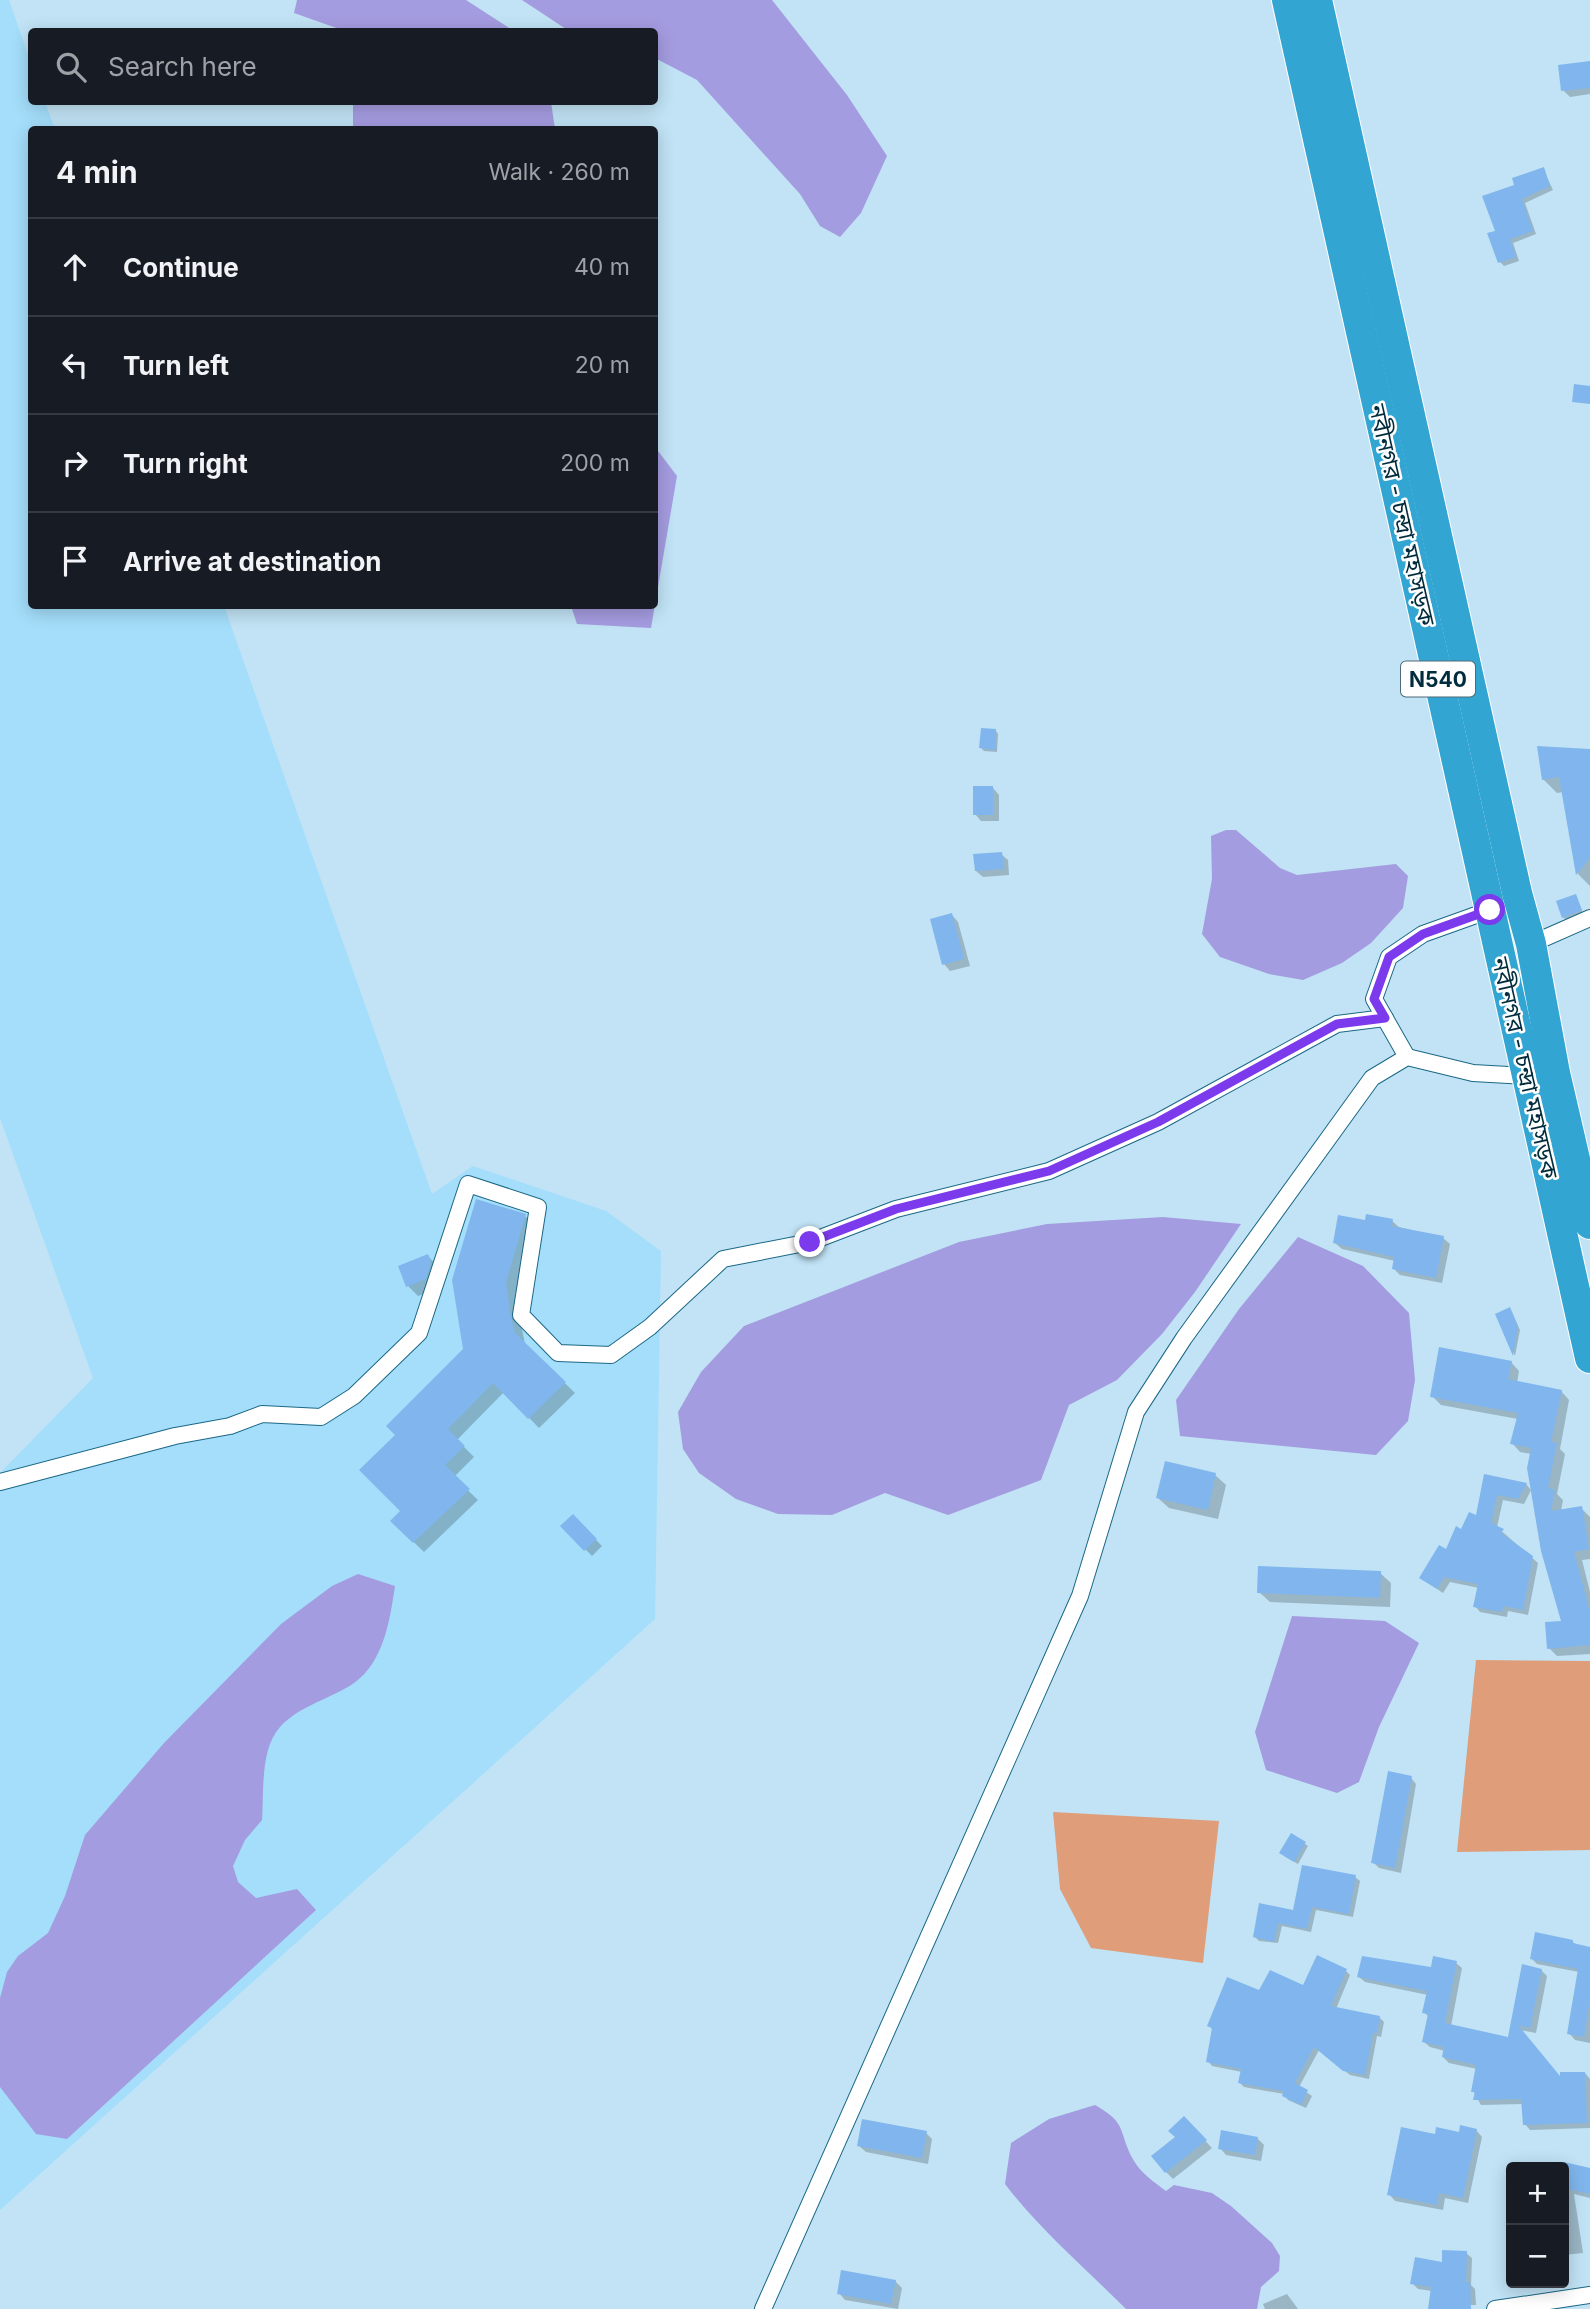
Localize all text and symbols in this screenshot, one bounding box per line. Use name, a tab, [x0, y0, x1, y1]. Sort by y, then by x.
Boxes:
search box	[28, 28, 658, 105]
icon: search	[52, 48, 90, 86]
text: Search here	[108, 51, 257, 82]
text: 4 min	[56, 154, 138, 190]
text: Walk · 260 m	[488, 158, 630, 186]
icon: ahead	[56, 248, 94, 286]
text: Continue	[123, 252, 239, 283]
text: 40 m	[574, 253, 630, 281]
icon: left	[56, 346, 94, 384]
text: Turn left	[123, 350, 229, 381]
text: 20 m	[575, 351, 630, 379]
street label: নবীনগর - চন্দ্রা মহাসড়ক	[1363, 401, 1441, 629]
icon: right	[56, 444, 94, 482]
text: Turn right	[123, 448, 248, 479]
text: 200 m	[560, 449, 630, 477]
icon: arrive	[56, 542, 94, 580]
text: Arrive at destination	[123, 546, 382, 577]
road number: N540	[1401, 662, 1475, 696]
route start	[1474, 894, 1505, 925]
street label: নবীনগর - চন্দ্রা মহাসড়ক	[1486, 954, 1564, 1182]
route end	[794, 1226, 825, 1257]
map controls	[1506, 2162, 1569, 2288]
button: +	[1506, 2162, 1569, 2225]
button: −	[1506, 2225, 1569, 2288]

